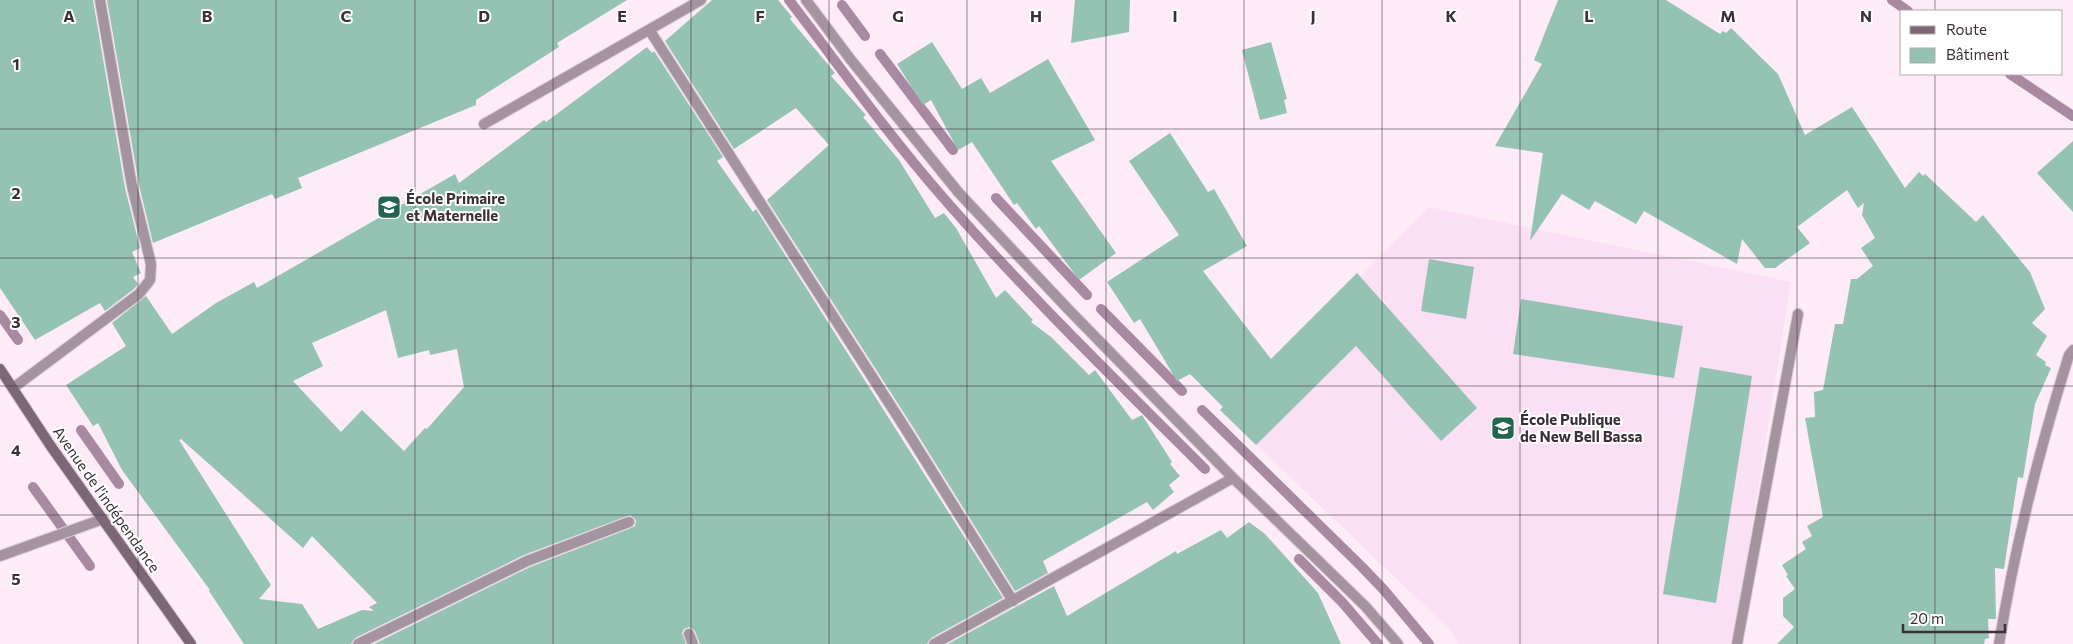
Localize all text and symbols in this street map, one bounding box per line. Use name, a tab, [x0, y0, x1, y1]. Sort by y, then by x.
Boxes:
text: A	[63, 6, 75, 25]
text: B	[202, 6, 213, 25]
text: C	[341, 6, 352, 25]
text: D	[478, 6, 490, 25]
text: E	[617, 6, 627, 25]
text: F	[755, 6, 765, 25]
text: G	[892, 6, 904, 25]
text: H	[1030, 6, 1042, 25]
text: I	[1172, 6, 1178, 25]
text: J	[1310, 6, 1316, 25]
text: K	[1445, 6, 1457, 25]
text: L	[1584, 6, 1594, 25]
text: M	[1720, 6, 1736, 25]
text: N	[1860, 6, 1872, 25]
legend	[1900, 10, 2063, 75]
text: Route	[1946, 20, 1987, 38]
text: Bâtiment	[1946, 45, 2009, 63]
text: 1	[12, 54, 20, 73]
text: 2	[11, 183, 21, 202]
place label: École Primaire et Maternelle	[406, 189, 505, 224]
school or university icon: École Primaire et Maternelle	[376, 194, 402, 220]
text: 3	[11, 312, 21, 331]
place label: École Publique de New Bell Bassa	[1520, 410, 1642, 445]
school or university icon: École Publique de New Bell Bassa	[1490, 415, 1516, 441]
street label: Avenue de l'indépendance	[50, 423, 164, 575]
text: 4	[11, 440, 21, 459]
text: 5	[11, 569, 21, 588]
scale bar	[1903, 602, 2006, 634]
text: 20 m	[1910, 609, 1944, 627]

